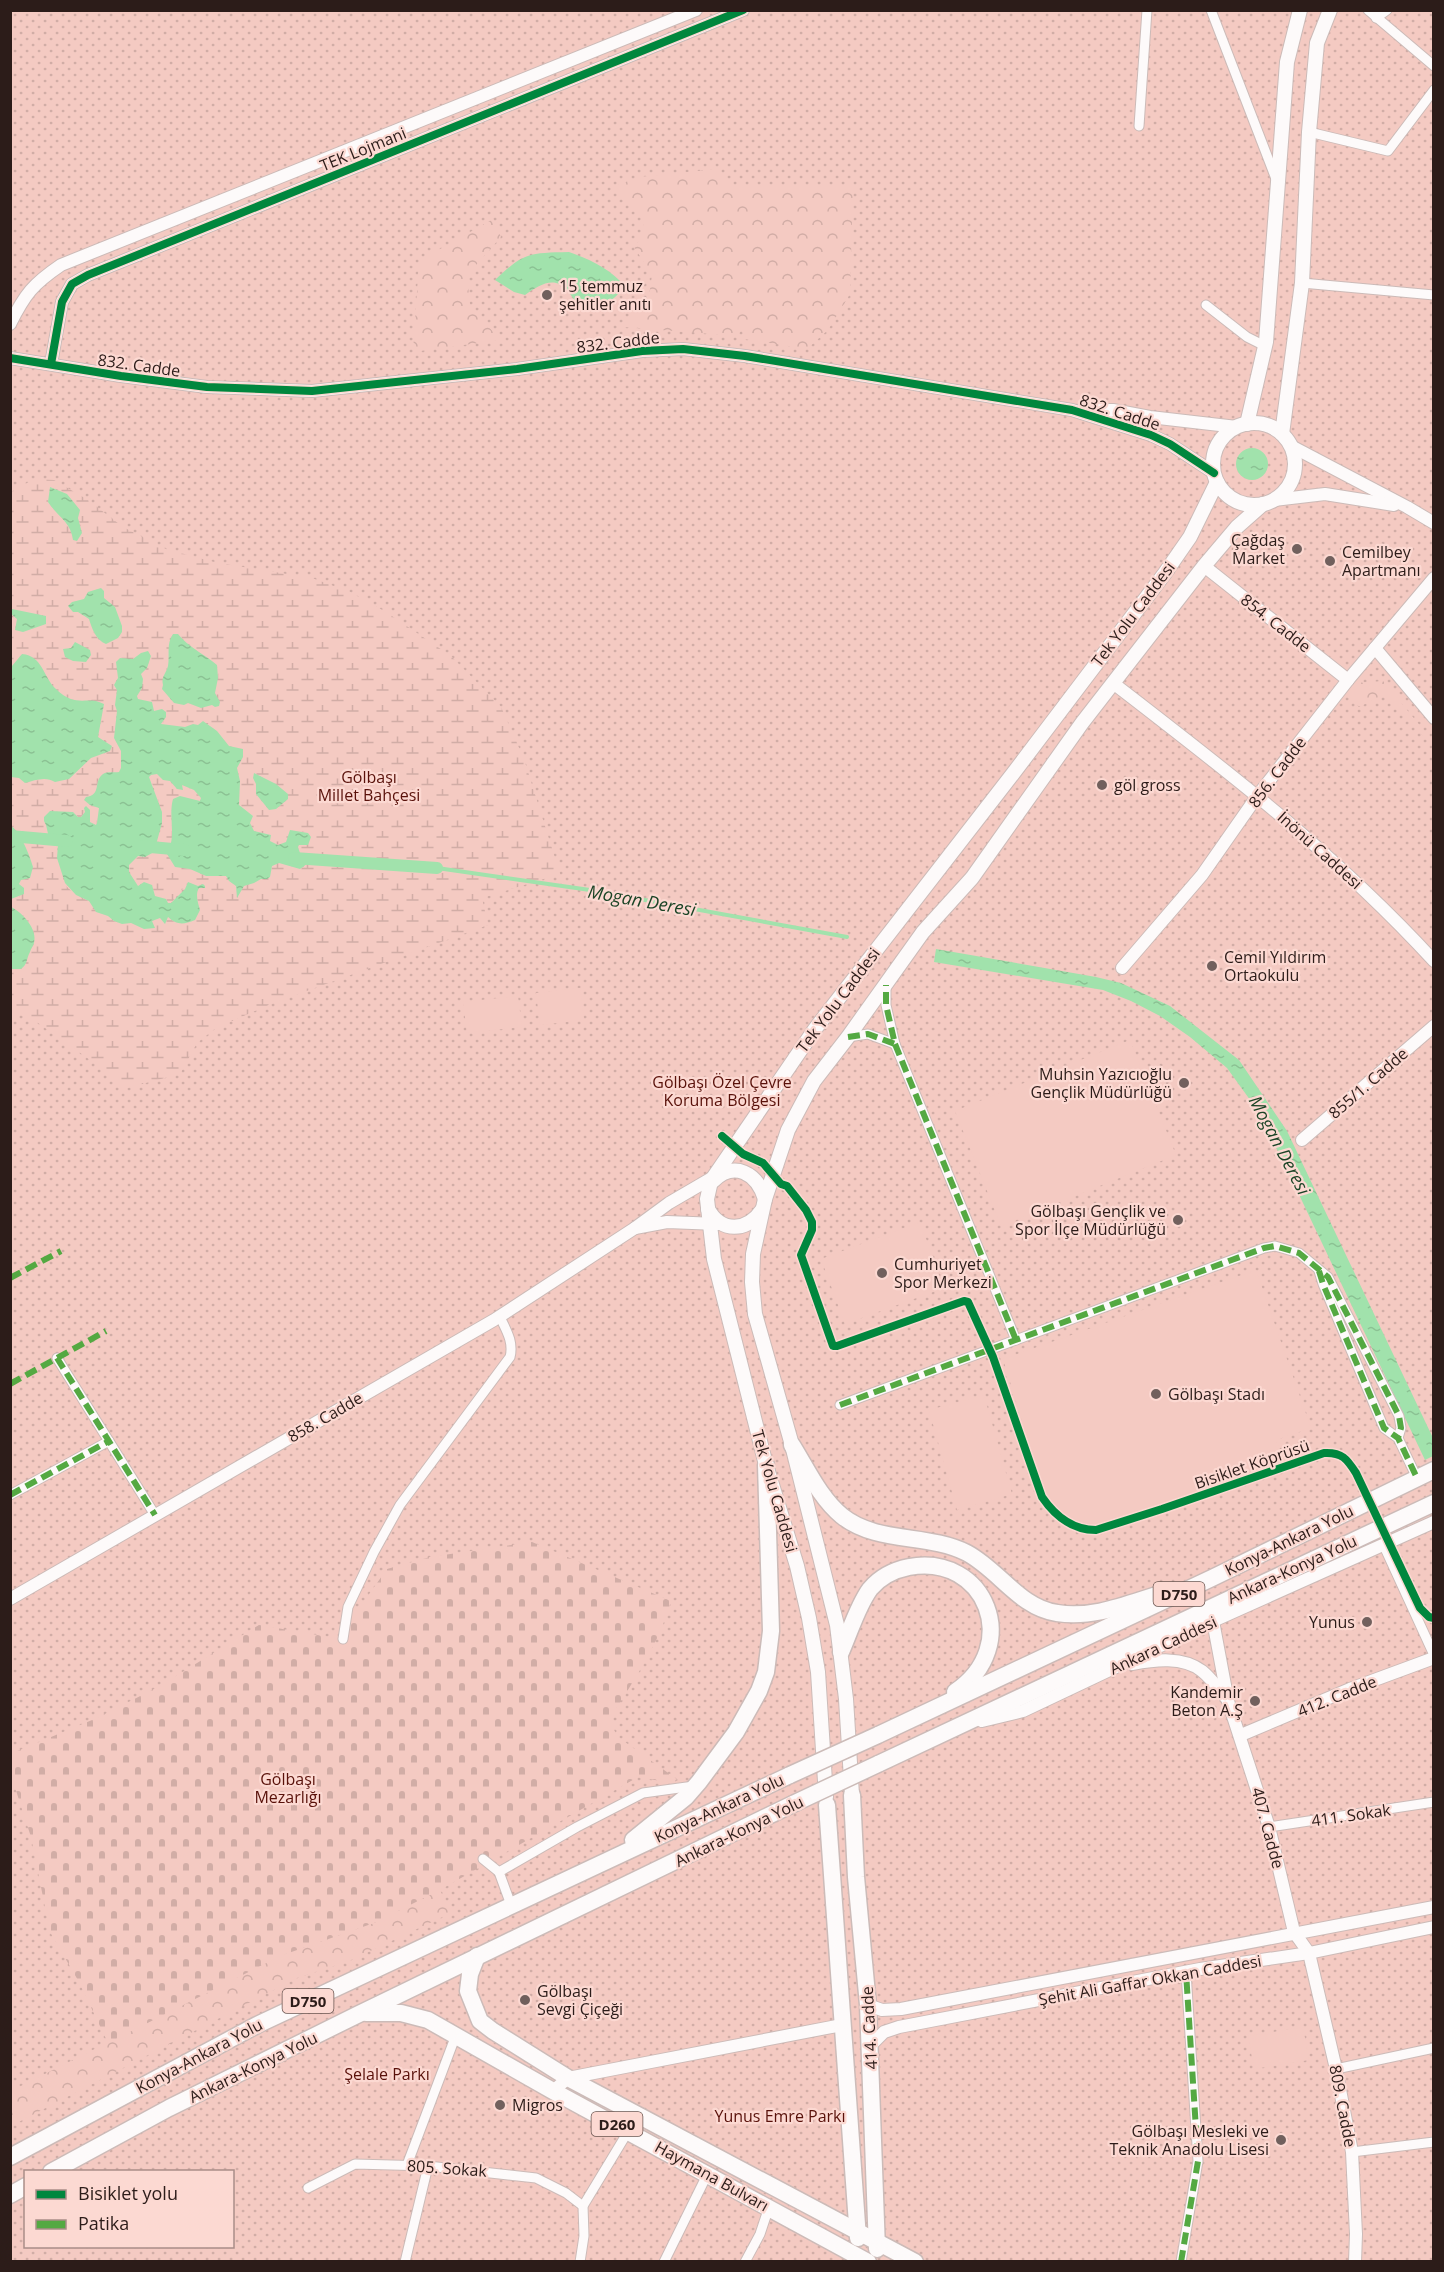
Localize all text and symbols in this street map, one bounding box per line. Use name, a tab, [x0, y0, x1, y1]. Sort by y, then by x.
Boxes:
street label: TEK Lojmani	[317, 122, 409, 176]
place label: 15 temmuz şehitler anıtı	[559, 275, 651, 315]
marker: 15 temmuz şehitler anıtı	[540, 288, 554, 302]
street label: 832. Cadde	[575, 326, 661, 358]
street label: 832. Cadde	[96, 348, 182, 382]
street label: 832. Cadde	[1077, 389, 1163, 435]
place label: Çağdaş Market	[1231, 529, 1285, 569]
place label: Cemilbey Apartmanı	[1342, 541, 1421, 581]
marker: Çağdaş Market	[1290, 542, 1304, 556]
marker: Cemilbey Apartmanı	[1323, 554, 1337, 568]
street label: Tek Yolu Caddesi	[1086, 557, 1180, 671]
street label: 854. Cadde	[1236, 589, 1316, 657]
street label: 856. Cadde	[1243, 732, 1311, 812]
park label: Gölbaşı Millet Bahçesi	[318, 766, 420, 806]
place label: göl gross	[1114, 774, 1181, 796]
marker: göl gross	[1095, 778, 1109, 792]
street label: İnönü Caddesi	[1273, 806, 1367, 894]
water label: Mogan Deresi	[586, 879, 698, 921]
street label: Tek Yolu Caddesi	[791, 943, 885, 1057]
place label: Cemil Yıldırım Ortaokulu	[1224, 946, 1326, 986]
marker: Cemil Yıldırım Ortaokulu	[1205, 959, 1219, 973]
street label: 855/1. Cadde	[1324, 1042, 1412, 1124]
place label: Muhsin Yazıcıoğlu Gençlik Müdürlüğü	[1031, 1063, 1172, 1103]
park label: Gölbaşı Özel Çevre Koruma Bölgesi	[652, 1071, 792, 1111]
marker: Muhsin Yazıcıoğlu Gençlik Müdürlüğü	[1177, 1076, 1191, 1090]
water label: Mogan Deresi	[1244, 1091, 1316, 1199]
place label: Gölbaşı Gençlik ve Spor İlçe Müdürlüğü	[1015, 1200, 1166, 1240]
marker: Gölbaşı Gençlik ve Spor İlçe Müdürlüğü	[1171, 1213, 1185, 1227]
place label: Cumhuriyet Spor Merkezi	[894, 1253, 992, 1293]
marker: Cumhuriyet Spor Merkezi	[875, 1266, 889, 1280]
place label: Gölbaşı Stadı	[1168, 1383, 1265, 1405]
street label: 858. Cadde	[283, 1387, 367, 1447]
marker: Gölbaşı Stadı	[1149, 1387, 1163, 1401]
street label: Tek Yolu Caddesi	[747, 1427, 803, 1555]
street label: Bisiklet Köprüsü	[1192, 1434, 1312, 1494]
street label: Konya-Ankara Yolu	[1221, 1499, 1357, 1581]
street label: Ankara-Konya Yolu	[1224, 1529, 1360, 1609]
road number: D750	[1154, 1582, 1204, 1606]
street label: Ankara Caddesi	[1106, 1611, 1220, 1679]
place label: Yunus	[1309, 1611, 1355, 1633]
marker: Yunus	[1360, 1615, 1374, 1629]
street label: 412. Cadde	[1294, 1670, 1380, 1722]
place label: Kandemir Beton A.Ş	[1170, 1681, 1243, 1721]
marker: Kandemir Beton A.Ş	[1248, 1694, 1262, 1708]
park label: Gölbaşı Mezarlığı	[254, 1768, 322, 1808]
street label: Konya-Ankara Yolu	[651, 1768, 787, 1848]
street label: 407. Cadde	[1247, 1785, 1289, 1871]
street label: Ankara-Konya Yolu	[671, 1790, 807, 1872]
street label: 411. Sokak	[1310, 1798, 1393, 1831]
street label: Şehit Ali Gaffar Okkan Caddesi	[1037, 1950, 1263, 2010]
place label: Gölbaşı Sevgi Çiçeği	[537, 1980, 623, 2020]
street label: 414. Cadde	[856, 1986, 882, 2070]
road number: D750	[282, 1989, 334, 2013]
marker: Gölbaşı Sevgi Çiçeği	[518, 1993, 532, 2007]
street label: Konya-Ankara Yolu	[132, 2013, 266, 2099]
street label: Ankara-Konya Yolu	[185, 2026, 321, 2108]
park label: Şelale Parkı	[344, 2063, 430, 2085]
street label: 809. Cadde	[1324, 2063, 1362, 2149]
place label: Migros	[512, 2094, 563, 2116]
marker: Migros	[493, 2098, 507, 2112]
park label: Yunus Emre Parkı	[714, 2105, 846, 2127]
road number: D260	[592, 2112, 642, 2136]
place label: Gölbaşı Mesleki ve Teknik Anadolu Lisesi	[1109, 2120, 1269, 2160]
marker: Gölbaşı Mesleki ve Teknik Anadolu Lisesi	[1274, 2133, 1288, 2147]
street label: Haymana Bulvarı	[651, 2136, 773, 2216]
street label: 805. Sokak	[406, 2154, 488, 2182]
legend	[24, 2170, 234, 2248]
text: Bisiklet yolu	[78, 2181, 178, 2205]
text: Patika	[78, 2211, 129, 2235]

